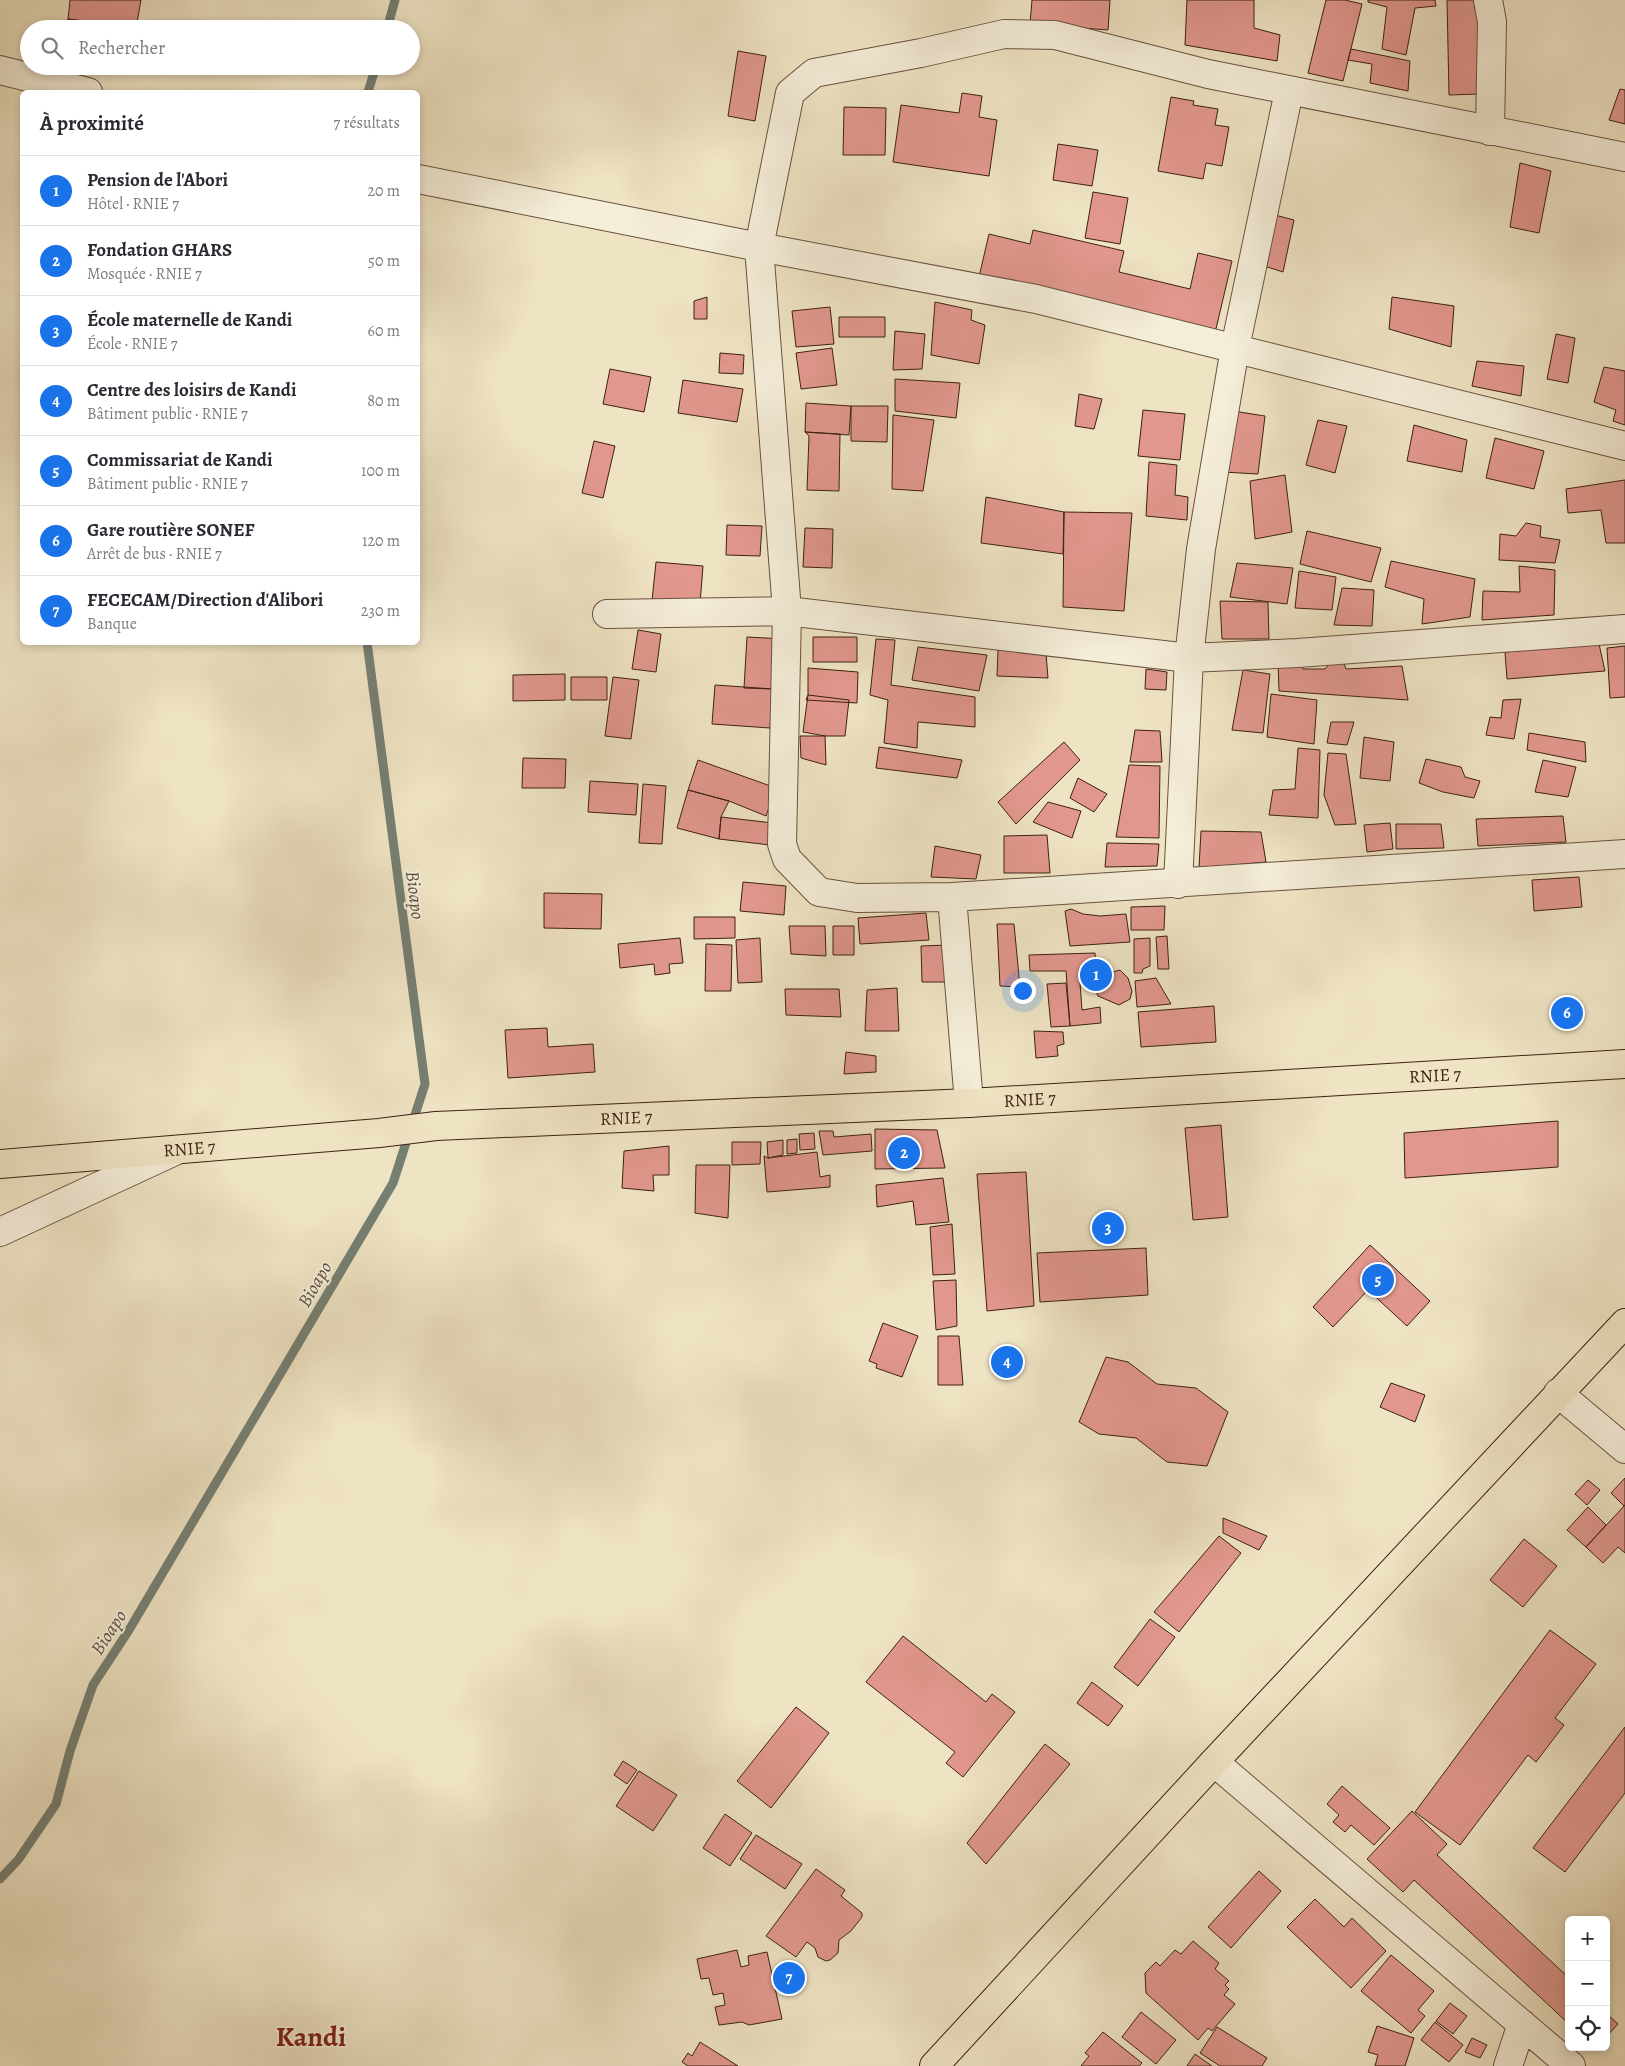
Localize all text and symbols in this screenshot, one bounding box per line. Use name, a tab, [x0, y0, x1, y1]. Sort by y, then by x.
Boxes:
search box	[20, 20, 420, 75]
icon: search	[38, 34, 66, 62]
text: Rechercher	[78, 35, 165, 61]
text: À proximité	[40, 109, 144, 137]
text: 7 résultats	[334, 112, 400, 134]
text: Pension de l'Abori	[87, 167, 228, 193]
text: 1	[53, 180, 59, 202]
text: 20 m	[367, 180, 400, 202]
text: Hôtel · RNIE 7	[87, 193, 179, 215]
text: Fondation GHARS	[87, 237, 232, 263]
text: 2	[52, 250, 60, 272]
text: 50 m	[368, 250, 400, 272]
text: Mosquée · RNIE 7	[87, 263, 202, 285]
text: École maternelle de Kandi	[87, 307, 292, 333]
text: 3	[53, 320, 59, 342]
text: 60 m	[368, 320, 400, 342]
text: École · RNIE 7	[87, 333, 178, 355]
text: Centre des loisirs de Kandi	[87, 377, 297, 403]
text: 4	[52, 390, 60, 412]
text: 80 m	[367, 390, 400, 412]
text: Bâtiment public · RNIE 7	[87, 403, 248, 425]
text: Commissariat de Kandi	[87, 447, 273, 473]
text: 5	[53, 460, 59, 482]
text: 100 m	[361, 460, 400, 482]
text: Bâtiment public · RNIE 7	[87, 473, 248, 495]
text: Gare routière SONEF	[87, 517, 255, 543]
text: 6	[52, 530, 60, 552]
text: 120 m	[362, 530, 400, 552]
text: Arrêt de bus · RNIE 7	[87, 543, 222, 565]
text: FECECAM/Direction d'Alibori	[87, 587, 323, 613]
text: 7	[53, 600, 59, 622]
text: 230 m	[361, 600, 400, 622]
text: Banque	[87, 613, 137, 635]
water label: Bioapo	[399, 869, 431, 921]
pin: 1	[1080, 956, 1112, 994]
your location	[1010, 978, 1036, 1004]
pin: 6	[1551, 994, 1583, 1032]
street label: RNIE 7	[1408, 1062, 1462, 1089]
street label: RNIE 7	[1003, 1086, 1057, 1113]
street label: RNIE 7	[600, 1105, 653, 1131]
street label: RNIE 7	[162, 1134, 217, 1163]
pin: 2	[888, 1134, 920, 1172]
pin: 3	[1092, 1209, 1124, 1247]
water label: Bioapo	[291, 1257, 338, 1312]
pin: 5	[1362, 1261, 1394, 1299]
pin: 4	[991, 1343, 1023, 1381]
water label: Bioapo	[85, 1605, 133, 1660]
map controls	[1565, 1916, 1610, 2051]
button: +	[1565, 1916, 1610, 1961]
pin: 7	[773, 1959, 805, 1997]
button: −	[1565, 1961, 1610, 2006]
button: locate	[1565, 2006, 1610, 2051]
district label: Kandi	[276, 2018, 346, 2056]

